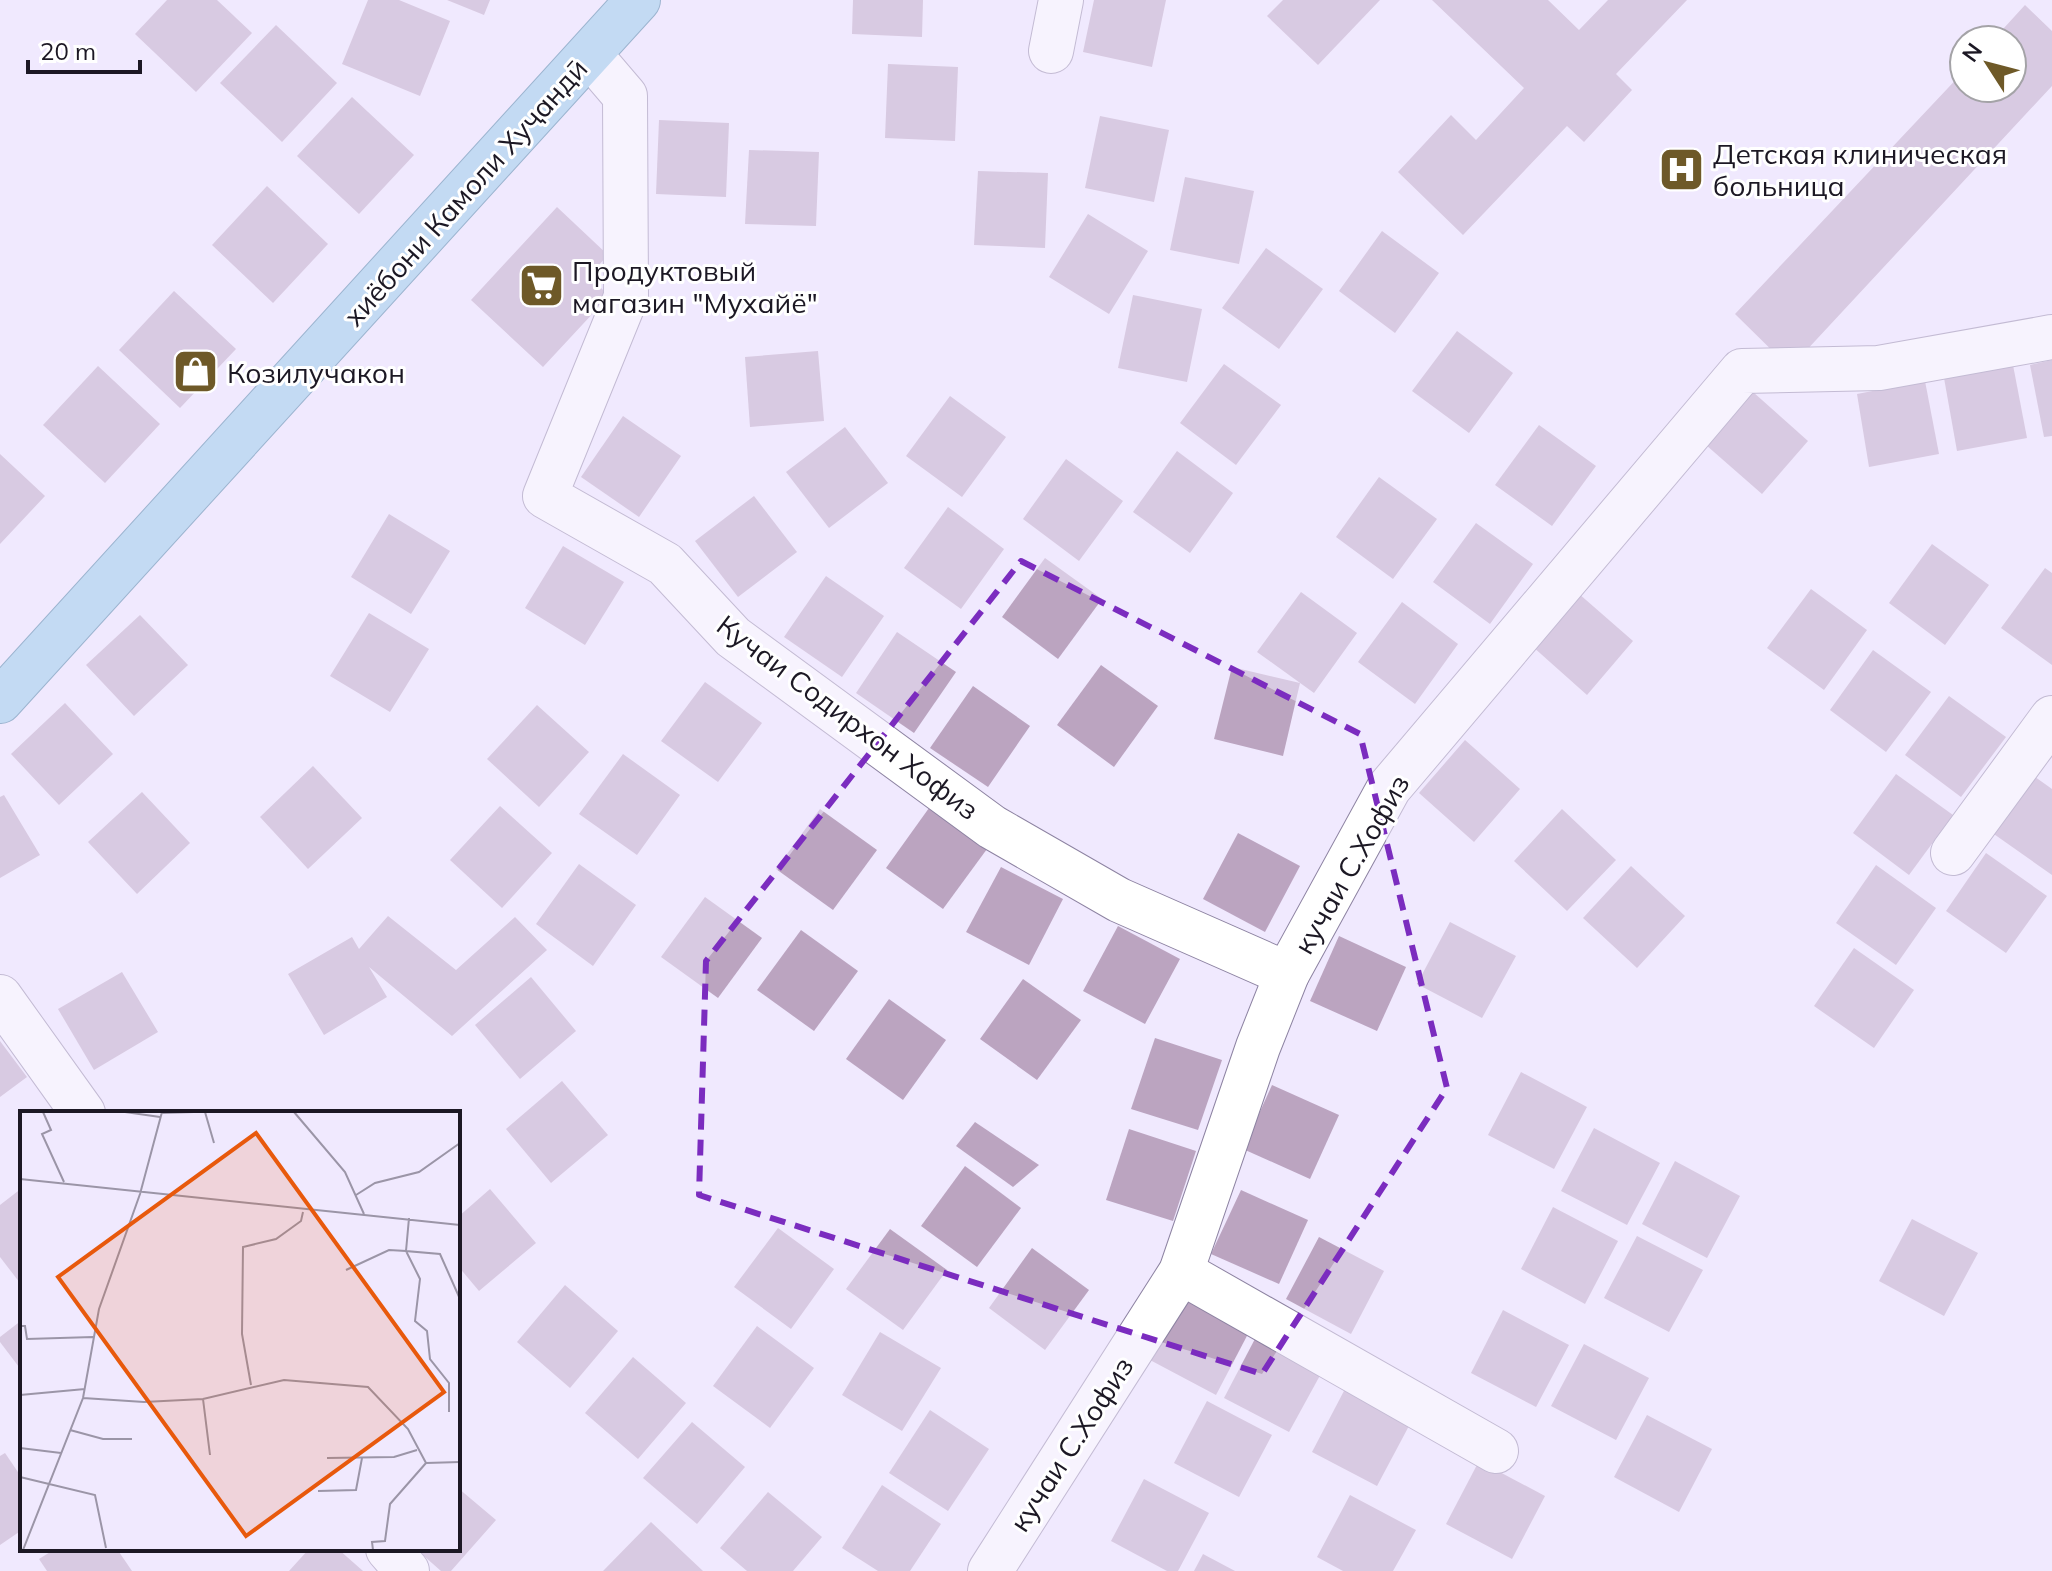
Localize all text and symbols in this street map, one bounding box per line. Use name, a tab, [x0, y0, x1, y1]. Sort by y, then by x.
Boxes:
scale bar	[28, 24, 140, 74]
north arrow	[1948, 24, 2028, 104]
text: 20 m	[40, 36, 96, 66]
text: N	[1956, 37, 1988, 67]
street label: хиёбони Камоли Хуҷандӣ	[336, 51, 594, 333]
place label: Детская клиническая больница	[1713, 136, 2007, 203]
hospital icon: Детская клиническая больница	[1658, 145, 1706, 193]
place label: Продуктовый магазин "Мухайё"	[572, 253, 818, 320]
supermarket icon: Продуктовый магазин "Мухайё"	[517, 262, 565, 310]
shop icon: Козилучакон	[172, 348, 220, 396]
place label: Козилучакон	[227, 355, 405, 390]
street label: Кучаи Содирхон Хофиз	[710, 607, 986, 827]
street label: кучаи С.Хофиз	[1286, 768, 1416, 960]
inset map	[20, 1111, 460, 1551]
street label: кучаи С.Хофиз	[1002, 1350, 1140, 1538]

